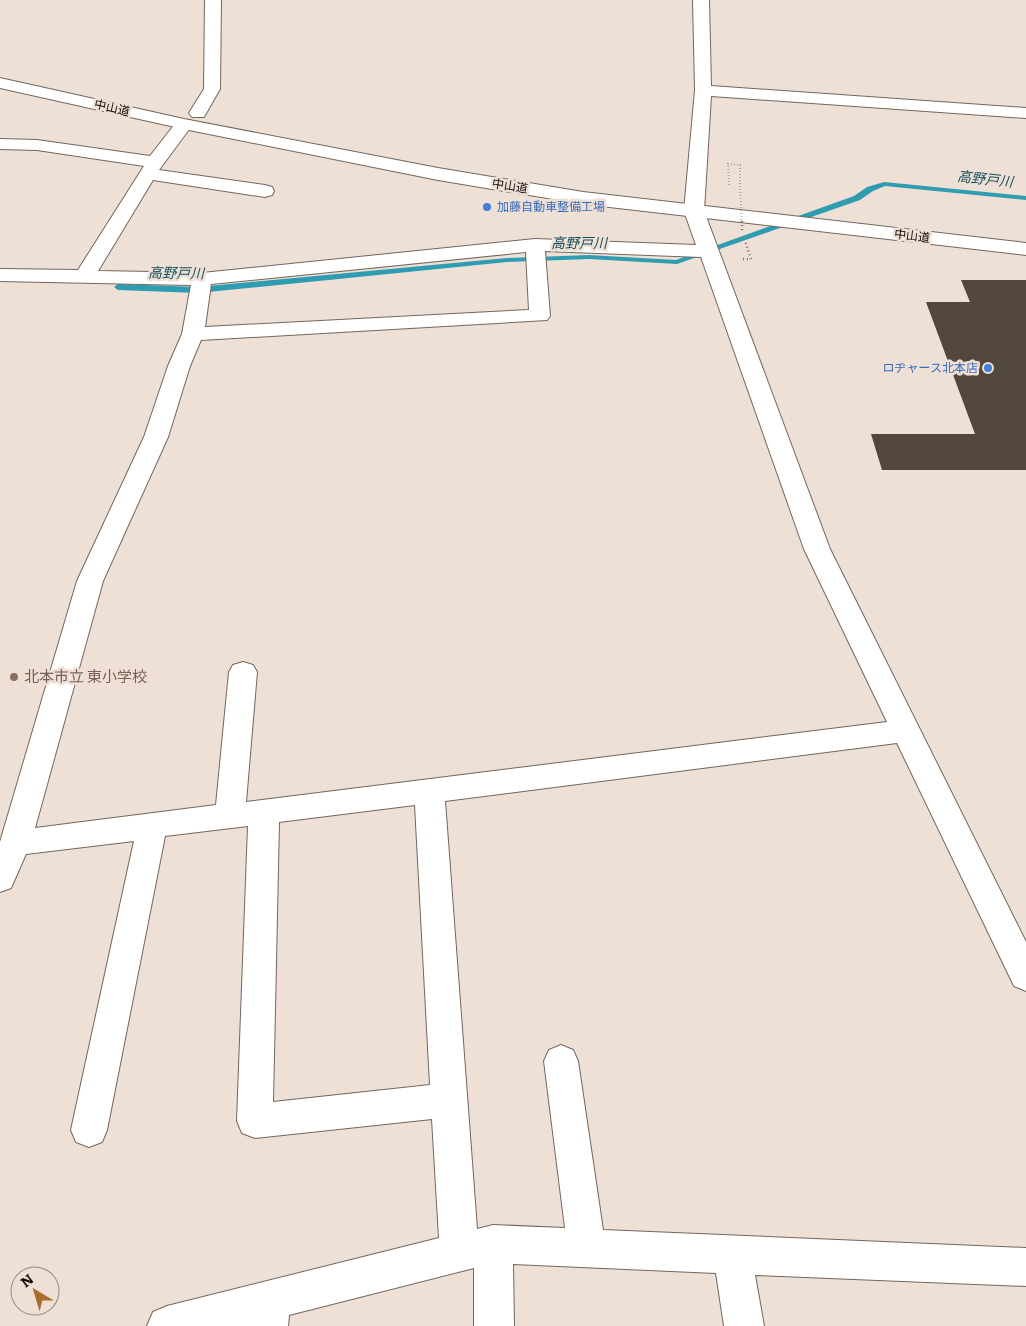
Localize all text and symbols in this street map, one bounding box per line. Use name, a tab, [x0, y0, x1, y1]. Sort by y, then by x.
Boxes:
street label: 中山道	[93, 94, 132, 120]
water label: 高野戸川	[956, 165, 1016, 191]
street label: 中山道	[491, 173, 529, 197]
place label: 加藤自動車整備工場	[497, 197, 605, 215]
marker: 加藤自動車整備工場	[481, 201, 493, 213]
street label: 中山道	[893, 224, 931, 246]
water label: 高野戸川	[551, 232, 609, 252]
water label: 高野戸川	[148, 262, 206, 283]
place label: ロヂャース北本店	[883, 358, 978, 376]
marker: ロヂャース北本店	[982, 362, 994, 374]
place label: 北本市立 東小学校	[24, 664, 147, 687]
marker: 北本市立 東小学校	[8, 671, 20, 683]
north arrow	[10, 1266, 60, 1316]
text: N	[16, 1268, 37, 1291]

